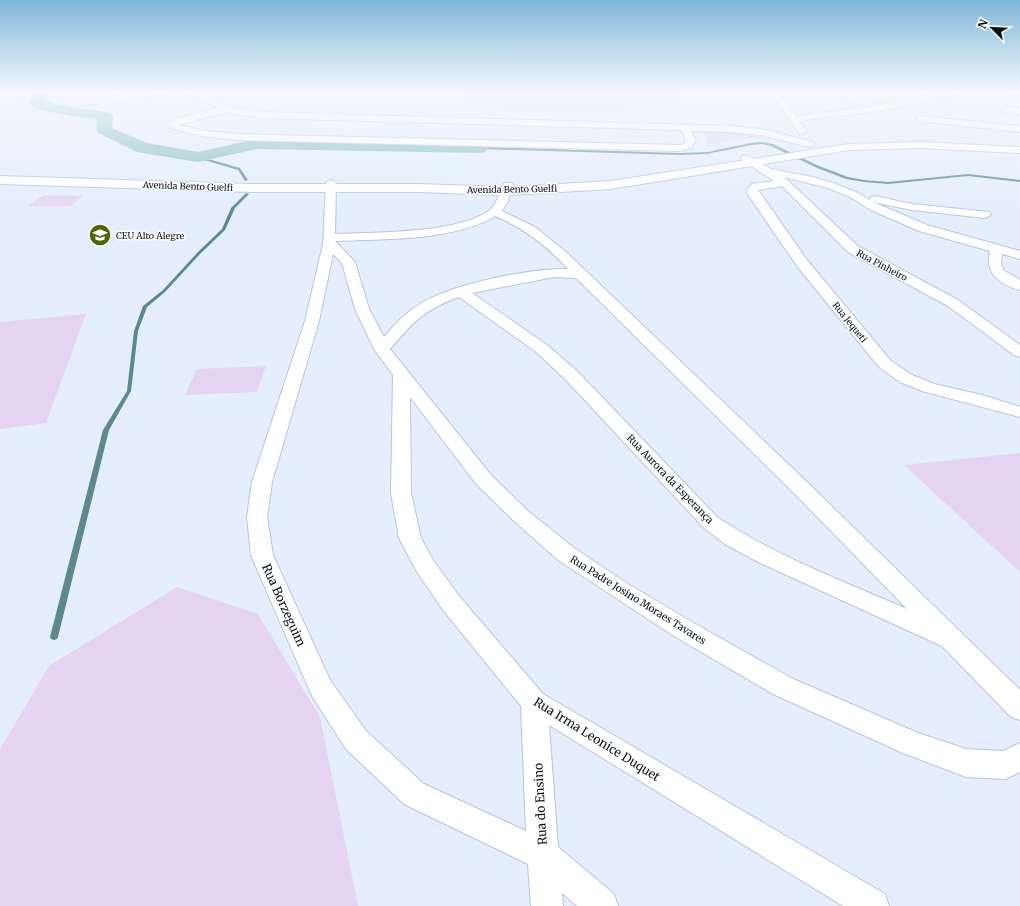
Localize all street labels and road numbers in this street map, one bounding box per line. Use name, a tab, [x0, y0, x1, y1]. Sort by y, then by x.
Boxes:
street label: Avenida Bento Guelfi	[142, 179, 234, 193]
street label: Avenida Bento Guelfi	[466, 183, 558, 195]
street label: Rua Pinheiro	[855, 247, 909, 283]
street label: Rua Jequeti	[830, 300, 870, 344]
street label: Rua Aurora da Esperança	[624, 431, 717, 527]
street label: Rua Padre Josino Moraes Tavares	[568, 553, 709, 647]
street label: Rua Borzeguim	[259, 561, 309, 649]
street label: Rua Irma Leonice Duquet	[531, 694, 663, 784]
street label: Rua do Ensino	[530, 763, 550, 845]

